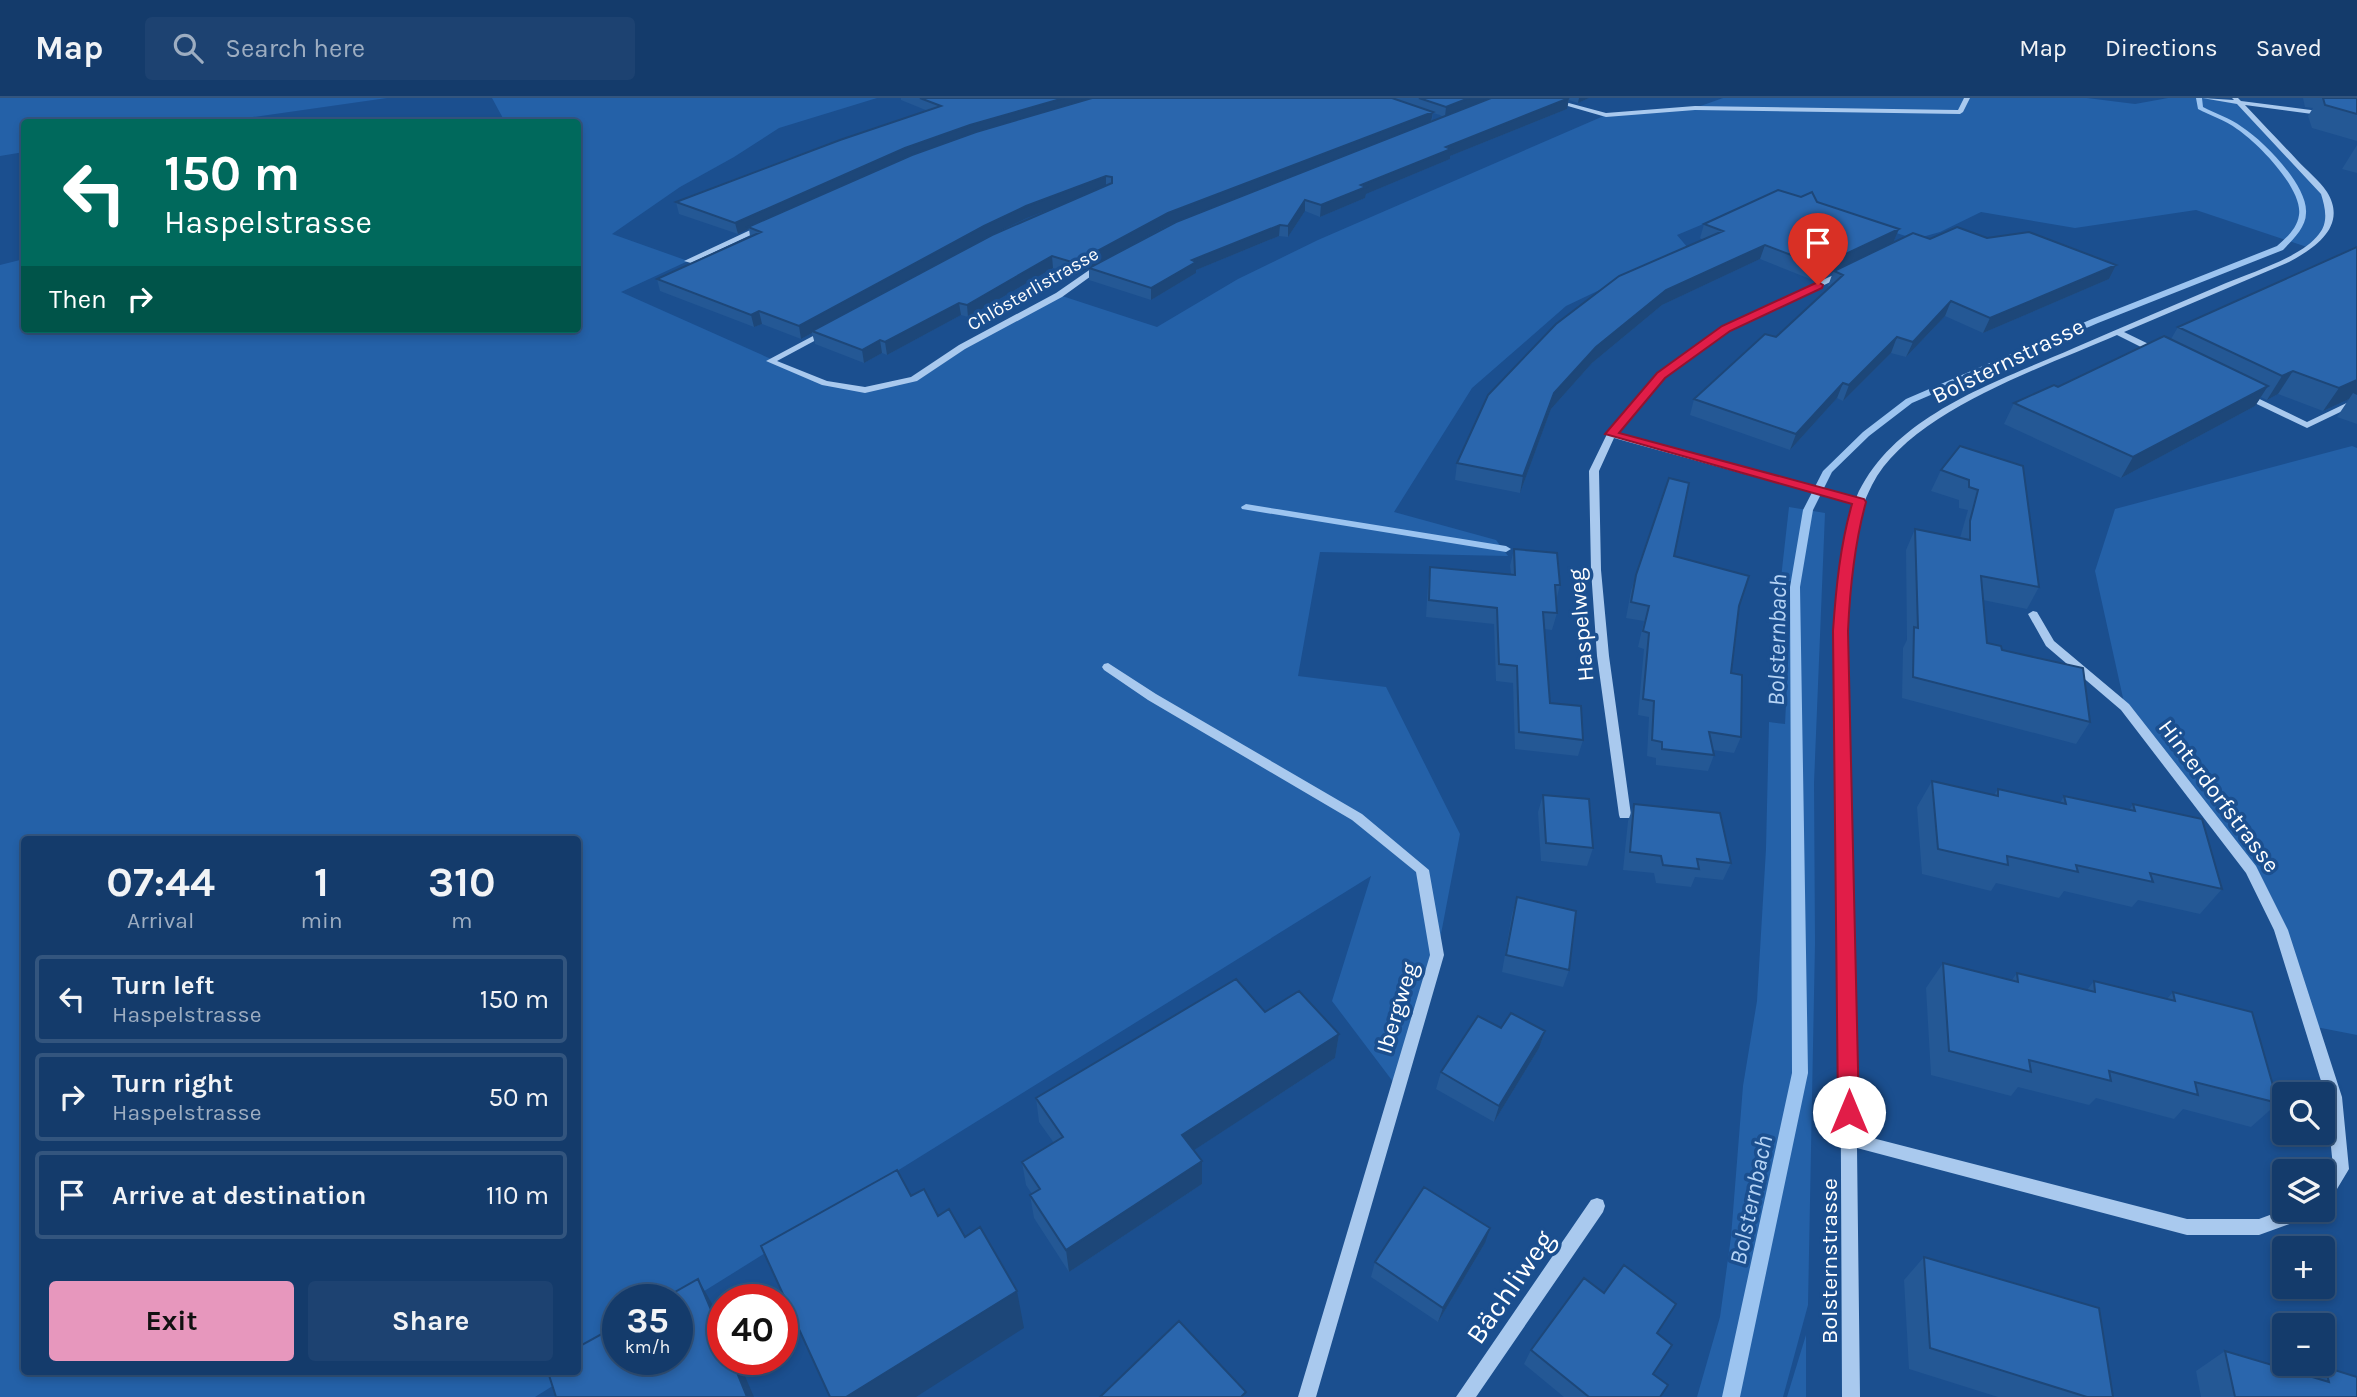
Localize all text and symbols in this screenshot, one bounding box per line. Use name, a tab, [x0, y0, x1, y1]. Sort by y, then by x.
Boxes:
search box	[145, 17, 635, 80]
text: Map	[35, 29, 103, 67]
icon: search	[169, 29, 207, 67]
text: Search here	[225, 33, 365, 64]
text: Map	[2019, 34, 2067, 62]
text: Directions	[2105, 34, 2218, 62]
text: Saved	[2256, 34, 2322, 62]
text: 150 m	[164, 145, 300, 202]
icon: left	[49, 147, 140, 238]
text: Haspelstrasse	[164, 204, 372, 241]
pin	[1788, 213, 1848, 285]
icon: arrive	[1799, 224, 1837, 262]
street label: Chlösterlistrasse	[964, 243, 1102, 335]
icon: right	[121, 280, 159, 318]
text: Then	[49, 284, 107, 315]
street label: Bolsternstrasse	[1928, 313, 2088, 409]
street label: Haspelweg	[1563, 567, 1599, 683]
water label: Bolsternbach	[1762, 574, 1792, 706]
street label: Hinterdorfstrasse	[2153, 714, 2285, 878]
text: 07:44	[106, 857, 215, 907]
text: 1	[314, 857, 329, 907]
text: 310	[428, 857, 496, 907]
text: Arrival	[127, 907, 194, 934]
text: min	[300, 907, 343, 934]
text: m	[451, 907, 473, 934]
street label: Ibergweg	[1370, 959, 1424, 1057]
text: Turn left	[112, 970, 214, 1001]
icon: left	[53, 980, 91, 1018]
text: 150 m	[480, 984, 549, 1015]
text: Haspelstrasse	[112, 1001, 262, 1028]
text: Turn right	[112, 1068, 233, 1099]
position arrow	[1812, 1075, 1886, 1149]
icon: right	[53, 1078, 91, 1116]
text: 50 m	[488, 1082, 549, 1113]
map controls	[2272, 1082, 2335, 1376]
button: search	[2272, 1082, 2335, 1145]
text: Haspelstrasse	[112, 1099, 262, 1126]
water label: Bolsternbach	[1724, 1133, 1778, 1267]
button: layers	[2272, 1159, 2335, 1222]
icon: arrive	[53, 1176, 91, 1214]
street label: Bolsternstrasse	[1816, 1178, 1843, 1344]
text: Arrive at destination	[112, 1180, 366, 1211]
text: 110 m	[486, 1180, 549, 1211]
street label: Bächliweg	[1459, 1224, 1561, 1350]
button: +	[2272, 1236, 2335, 1299]
button: Exit	[49, 1281, 294, 1361]
button: Share	[308, 1281, 553, 1361]
speed limit sign: 40	[707, 1284, 798, 1375]
text: 35	[626, 1300, 669, 1341]
button: −	[2272, 1313, 2335, 1376]
text: km/h	[625, 1336, 670, 1358]

